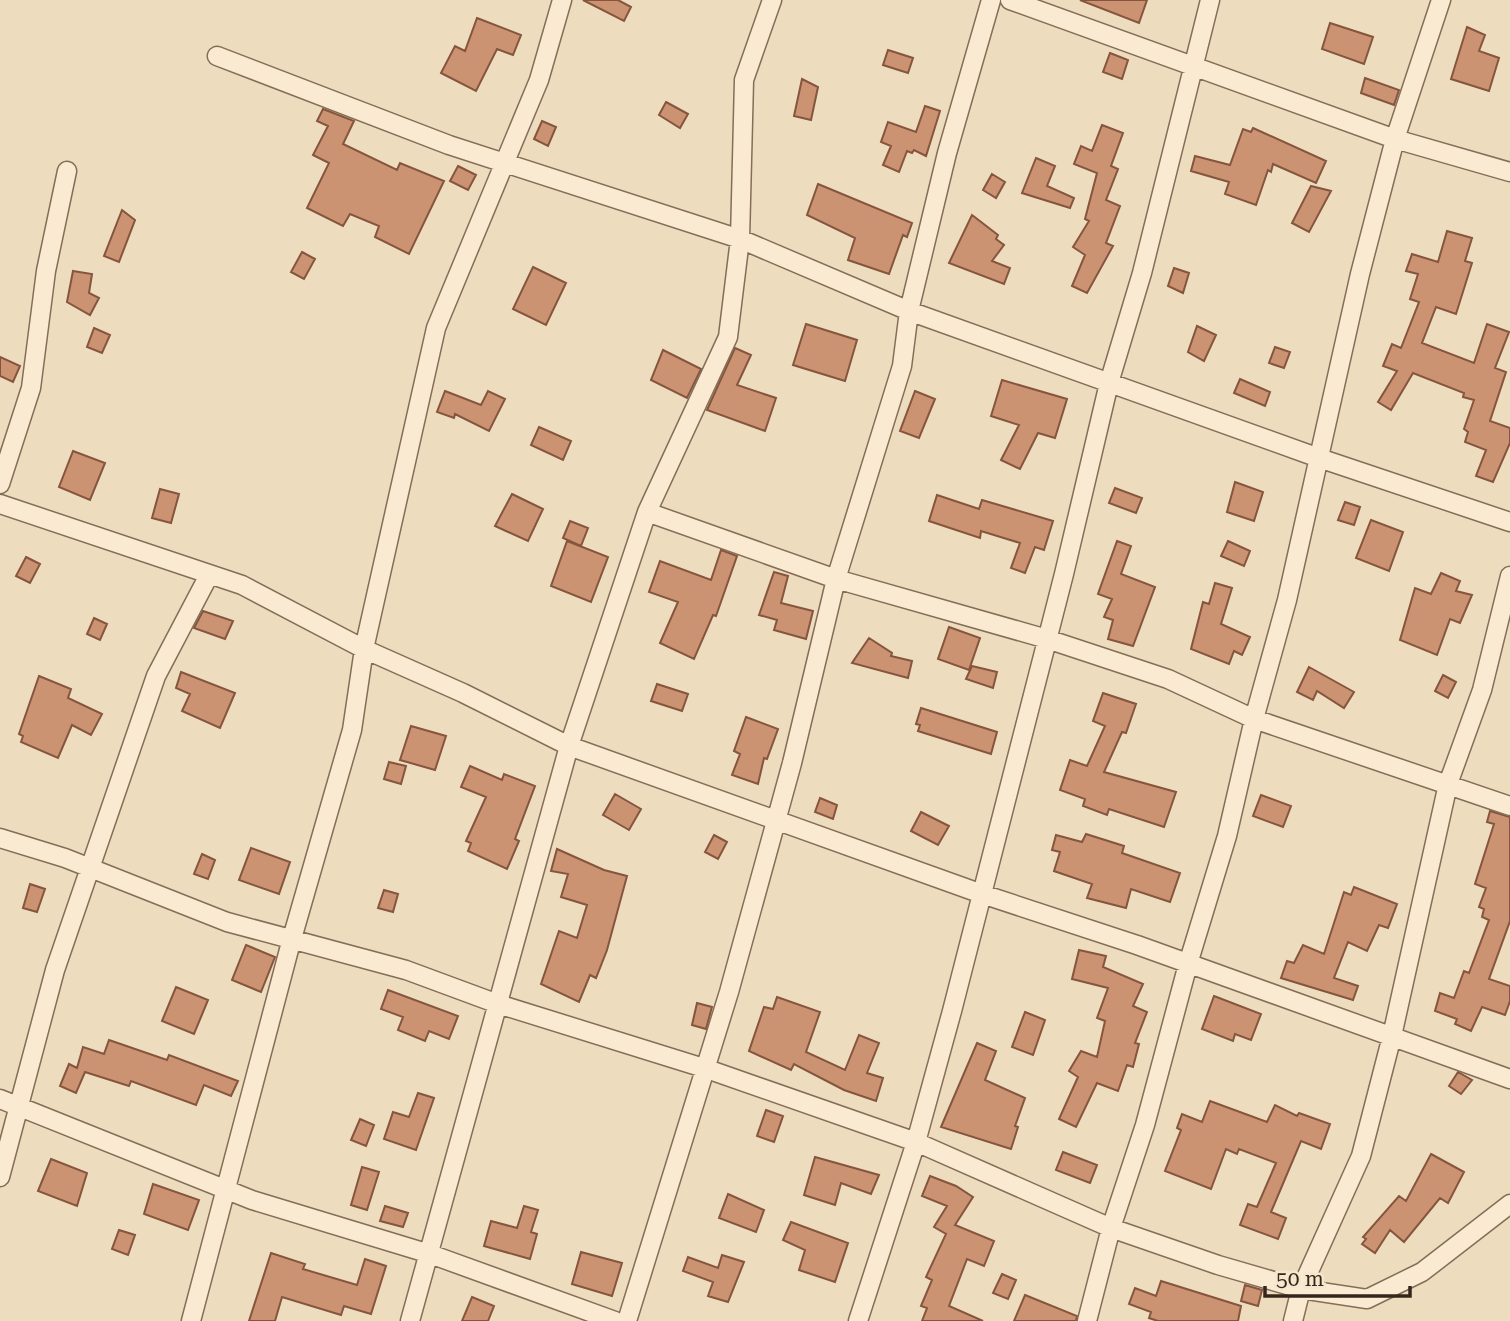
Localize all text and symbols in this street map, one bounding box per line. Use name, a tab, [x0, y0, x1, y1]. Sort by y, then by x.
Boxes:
scale bar	[1265, 1254, 1410, 1298]
text: 50 m	[1276, 1267, 1324, 1291]

